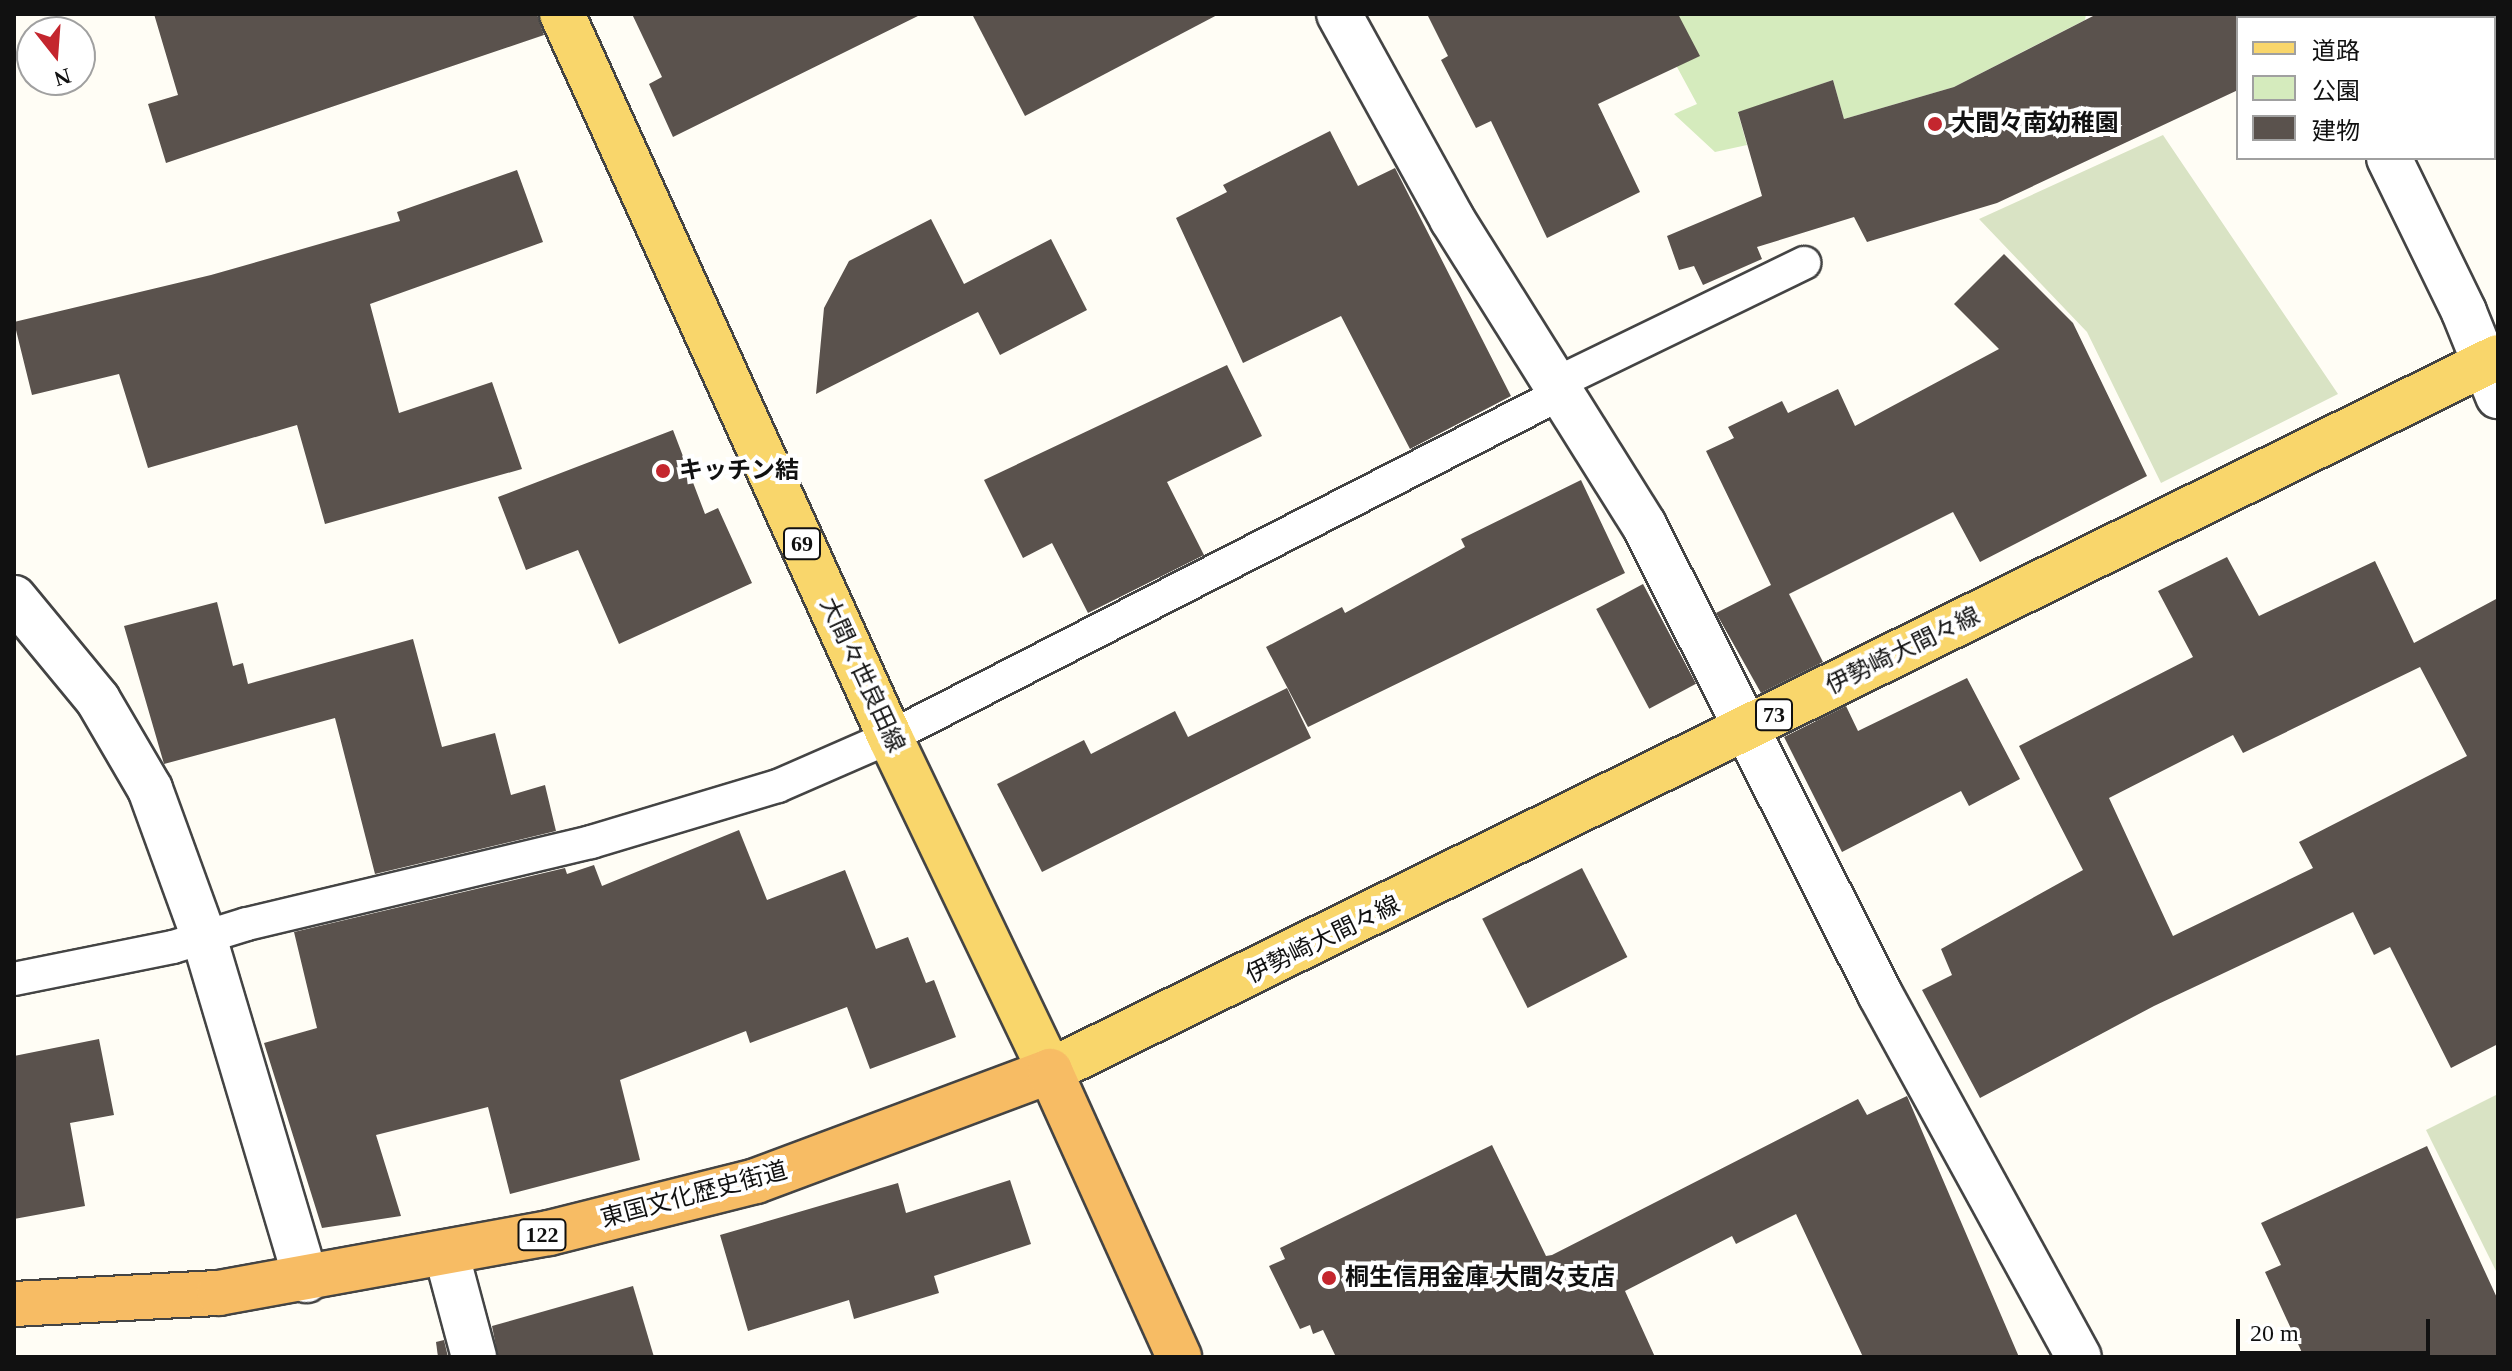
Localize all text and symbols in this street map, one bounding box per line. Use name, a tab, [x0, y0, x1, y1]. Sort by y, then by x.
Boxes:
north arrow	[16, 16, 96, 96]
legend	[2236, 16, 2496, 160]
text: 道路	[2312, 38, 2360, 64]
text: N	[51, 63, 74, 92]
text: 公園	[2312, 78, 2360, 104]
place label: 大間々南幼稚園	[1951, 110, 2119, 138]
marker: 大間々南幼稚園	[1926, 115, 1944, 133]
text: 建物	[2312, 118, 2360, 144]
place label: キッチン結	[679, 457, 799, 485]
marker: キッチン結	[654, 462, 672, 480]
road number: 69	[782, 526, 822, 562]
street label: 大間々世良田線	[813, 593, 911, 757]
street label: 伊勢崎大間々線	[1821, 601, 1985, 701]
road number: 73	[1754, 697, 1794, 733]
street label: 伊勢崎大間々線	[1241, 890, 1405, 990]
street label: 東国文化歴史街道	[598, 1156, 790, 1234]
road number: 122	[516, 1217, 568, 1253]
place label: 桐生信用金庫 大間々支店	[1345, 1264, 1615, 1292]
marker: 桐生信用金庫 大間々支店	[1320, 1269, 1338, 1287]
scale bar	[2240, 1303, 2434, 1353]
text: 20 m	[2250, 1320, 2299, 1346]

